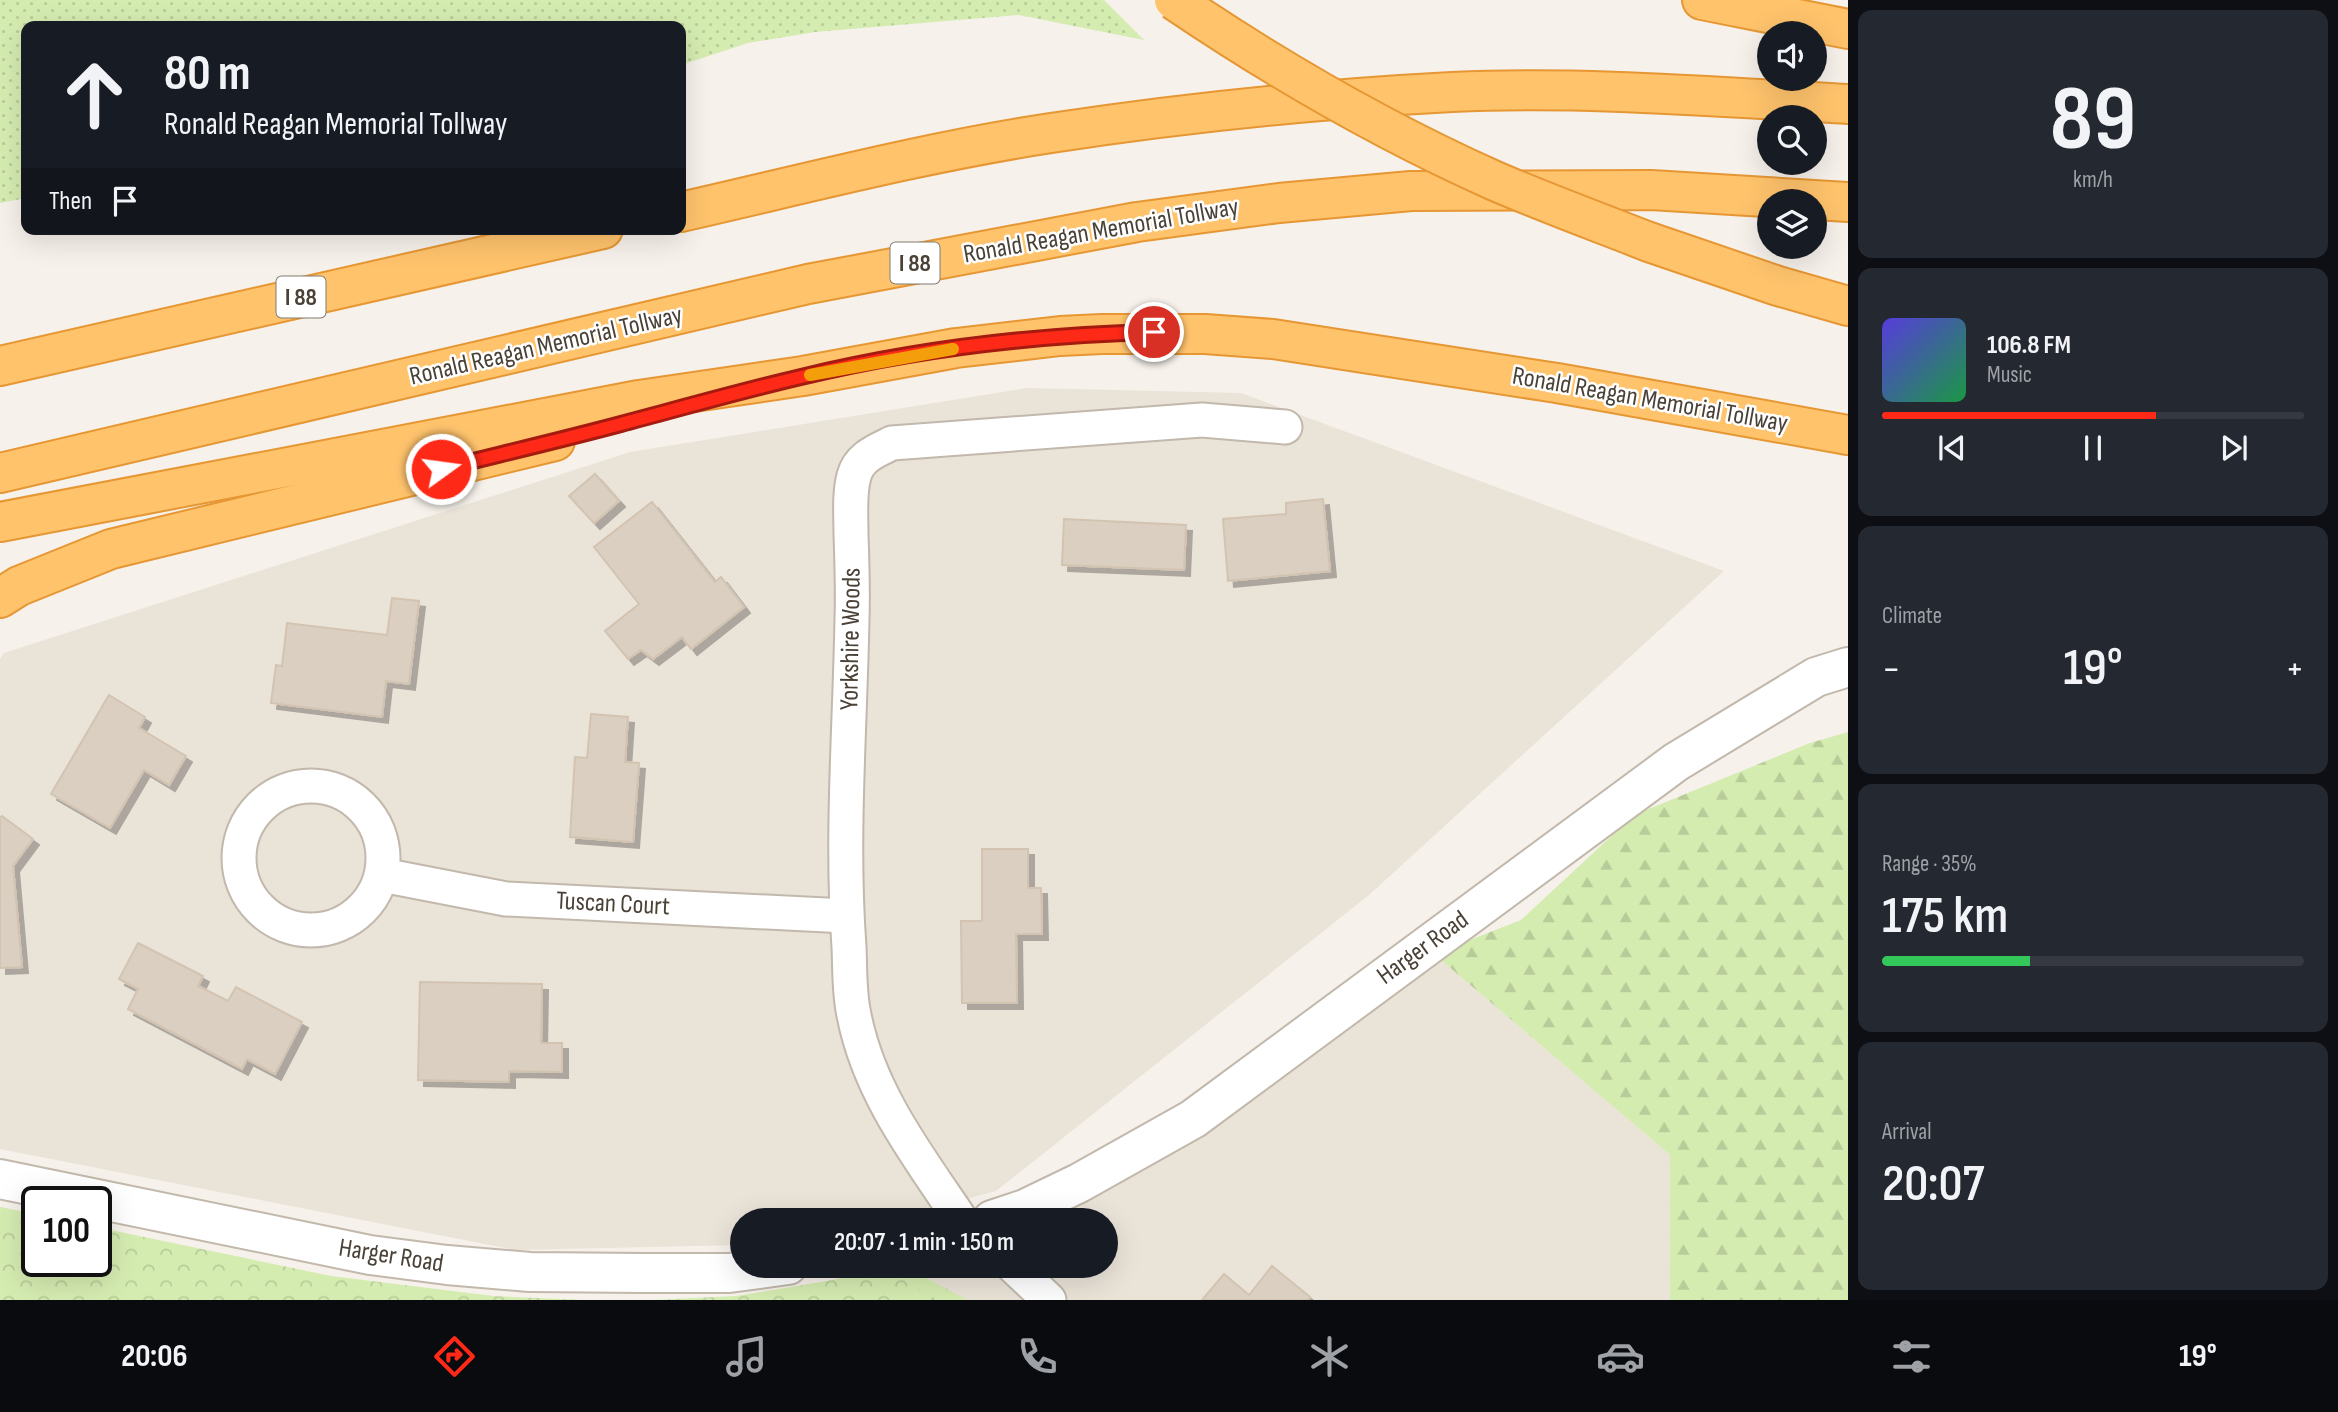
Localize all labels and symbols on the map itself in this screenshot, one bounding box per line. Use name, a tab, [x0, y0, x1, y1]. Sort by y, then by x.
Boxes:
street label: Ronald Reagan Memorial Tollway	[961, 192, 1241, 270]
road number: I 88	[890, 242, 940, 284]
road number: I 88	[276, 276, 326, 318]
street label: Ronald Reagan Memorial Tollway	[407, 300, 685, 392]
pin	[1124, 302, 1184, 362]
street label: Ronald Reagan Memorial Tollway	[1510, 361, 1790, 439]
position arrow	[404, 432, 478, 506]
street label: Yorkshire Woods	[834, 567, 868, 711]
street label: Tuscan Court	[555, 886, 671, 922]
street label: Harger Road	[1371, 904, 1475, 992]
speed limit sign: 100	[21, 1186, 112, 1277]
street label: Harger Road	[336, 1232, 446, 1280]

